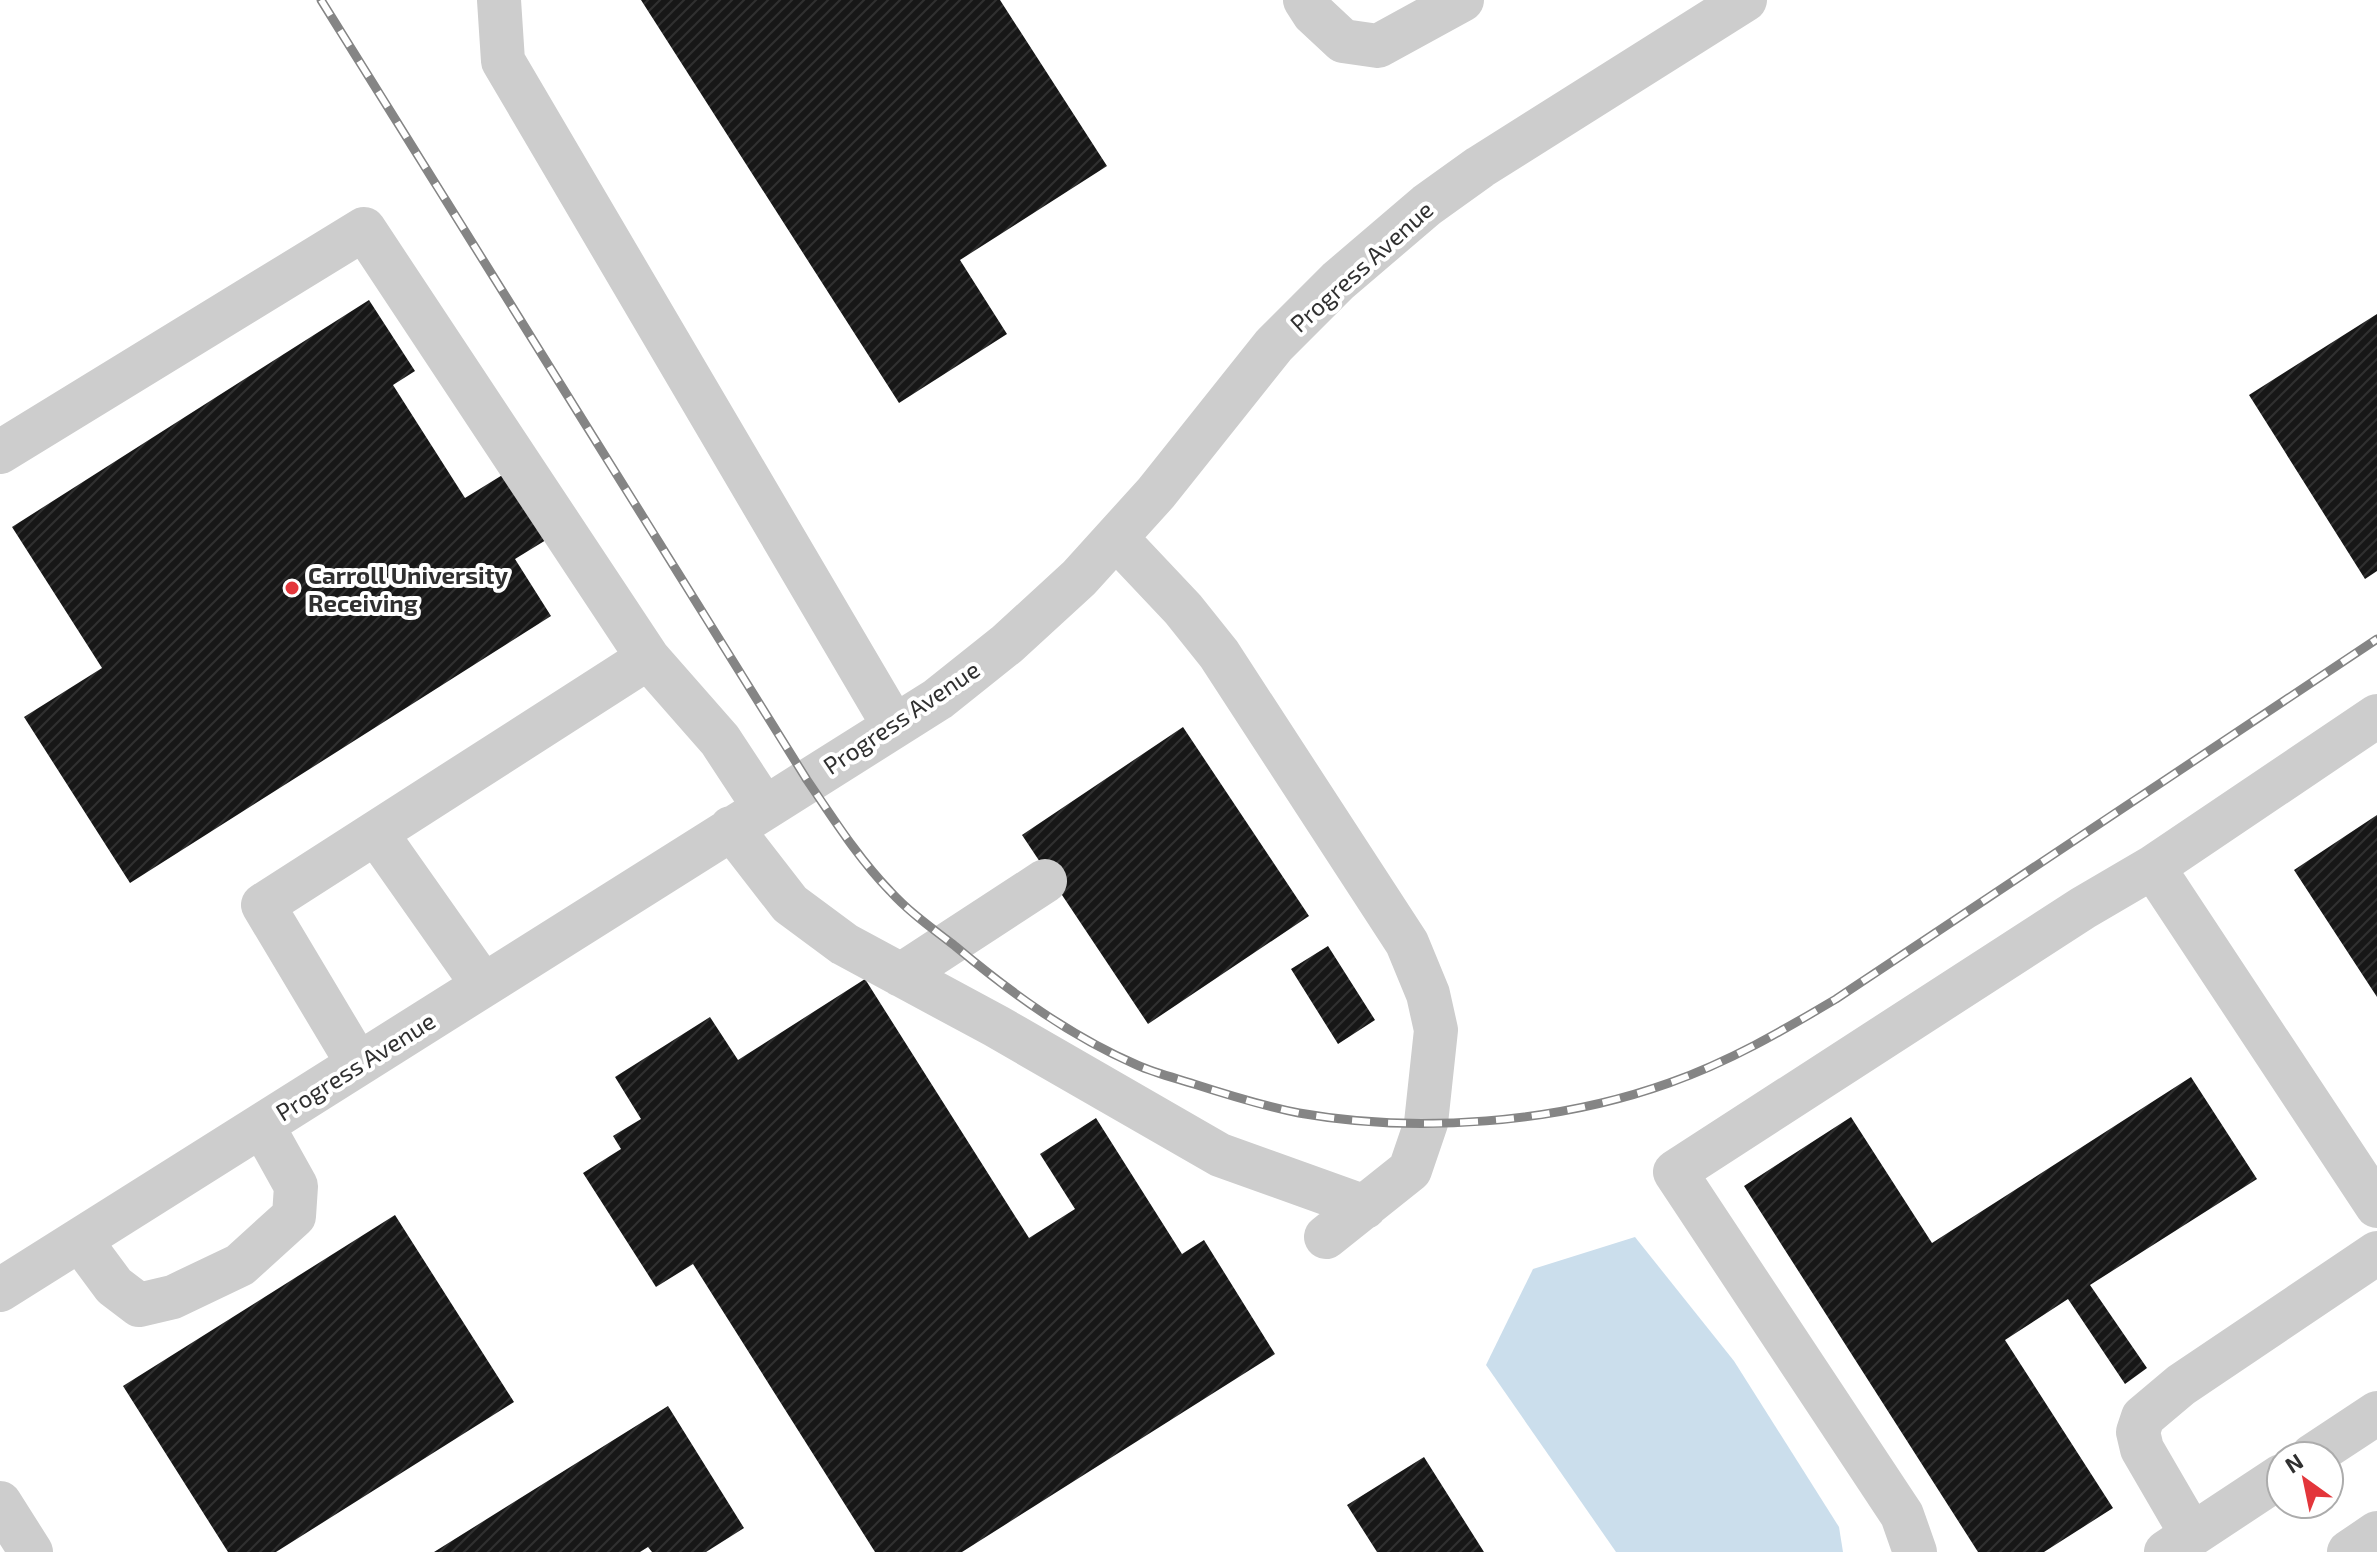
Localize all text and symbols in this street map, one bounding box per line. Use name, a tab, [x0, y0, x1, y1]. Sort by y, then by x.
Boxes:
street label: Progress Avenue	[1284, 194, 1438, 338]
place label: Carroll University Receiving	[308, 560, 509, 617]
marker: Carroll University Receiving	[283, 579, 301, 597]
street label: Progress Avenue	[817, 654, 985, 780]
street label: Progress Avenue	[270, 1005, 440, 1127]
north arrow	[2265, 1440, 2345, 1520]
text: N	[2280, 1447, 2307, 1478]

